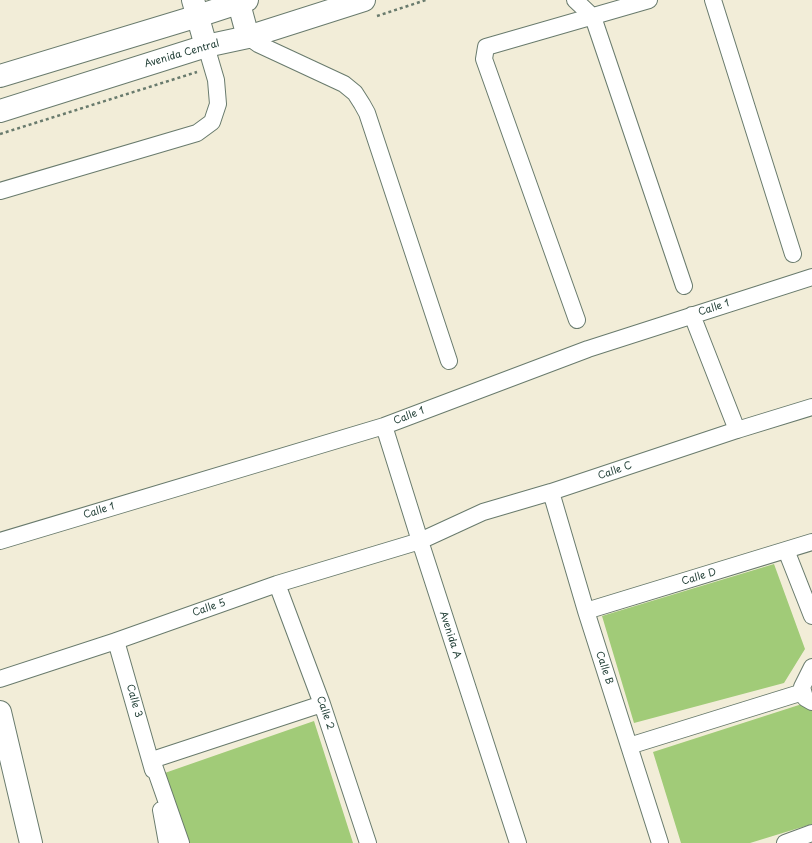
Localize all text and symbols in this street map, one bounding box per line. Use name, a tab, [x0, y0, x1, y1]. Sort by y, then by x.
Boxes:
street label: Avenida Central	[143, 38, 221, 70]
street label: Calle 1	[697, 297, 731, 319]
street label: Calle 1	[392, 405, 426, 427]
street label: Calle C	[596, 460, 634, 482]
street label: Calle 1	[82, 501, 116, 521]
street label: Calle D	[680, 566, 718, 588]
street label: Calle 5	[191, 597, 227, 619]
street label: Avenida A	[437, 610, 463, 660]
street label: Calle B	[593, 650, 615, 686]
street label: Calle 3	[124, 683, 144, 719]
street label: Calle 2	[314, 695, 336, 731]

